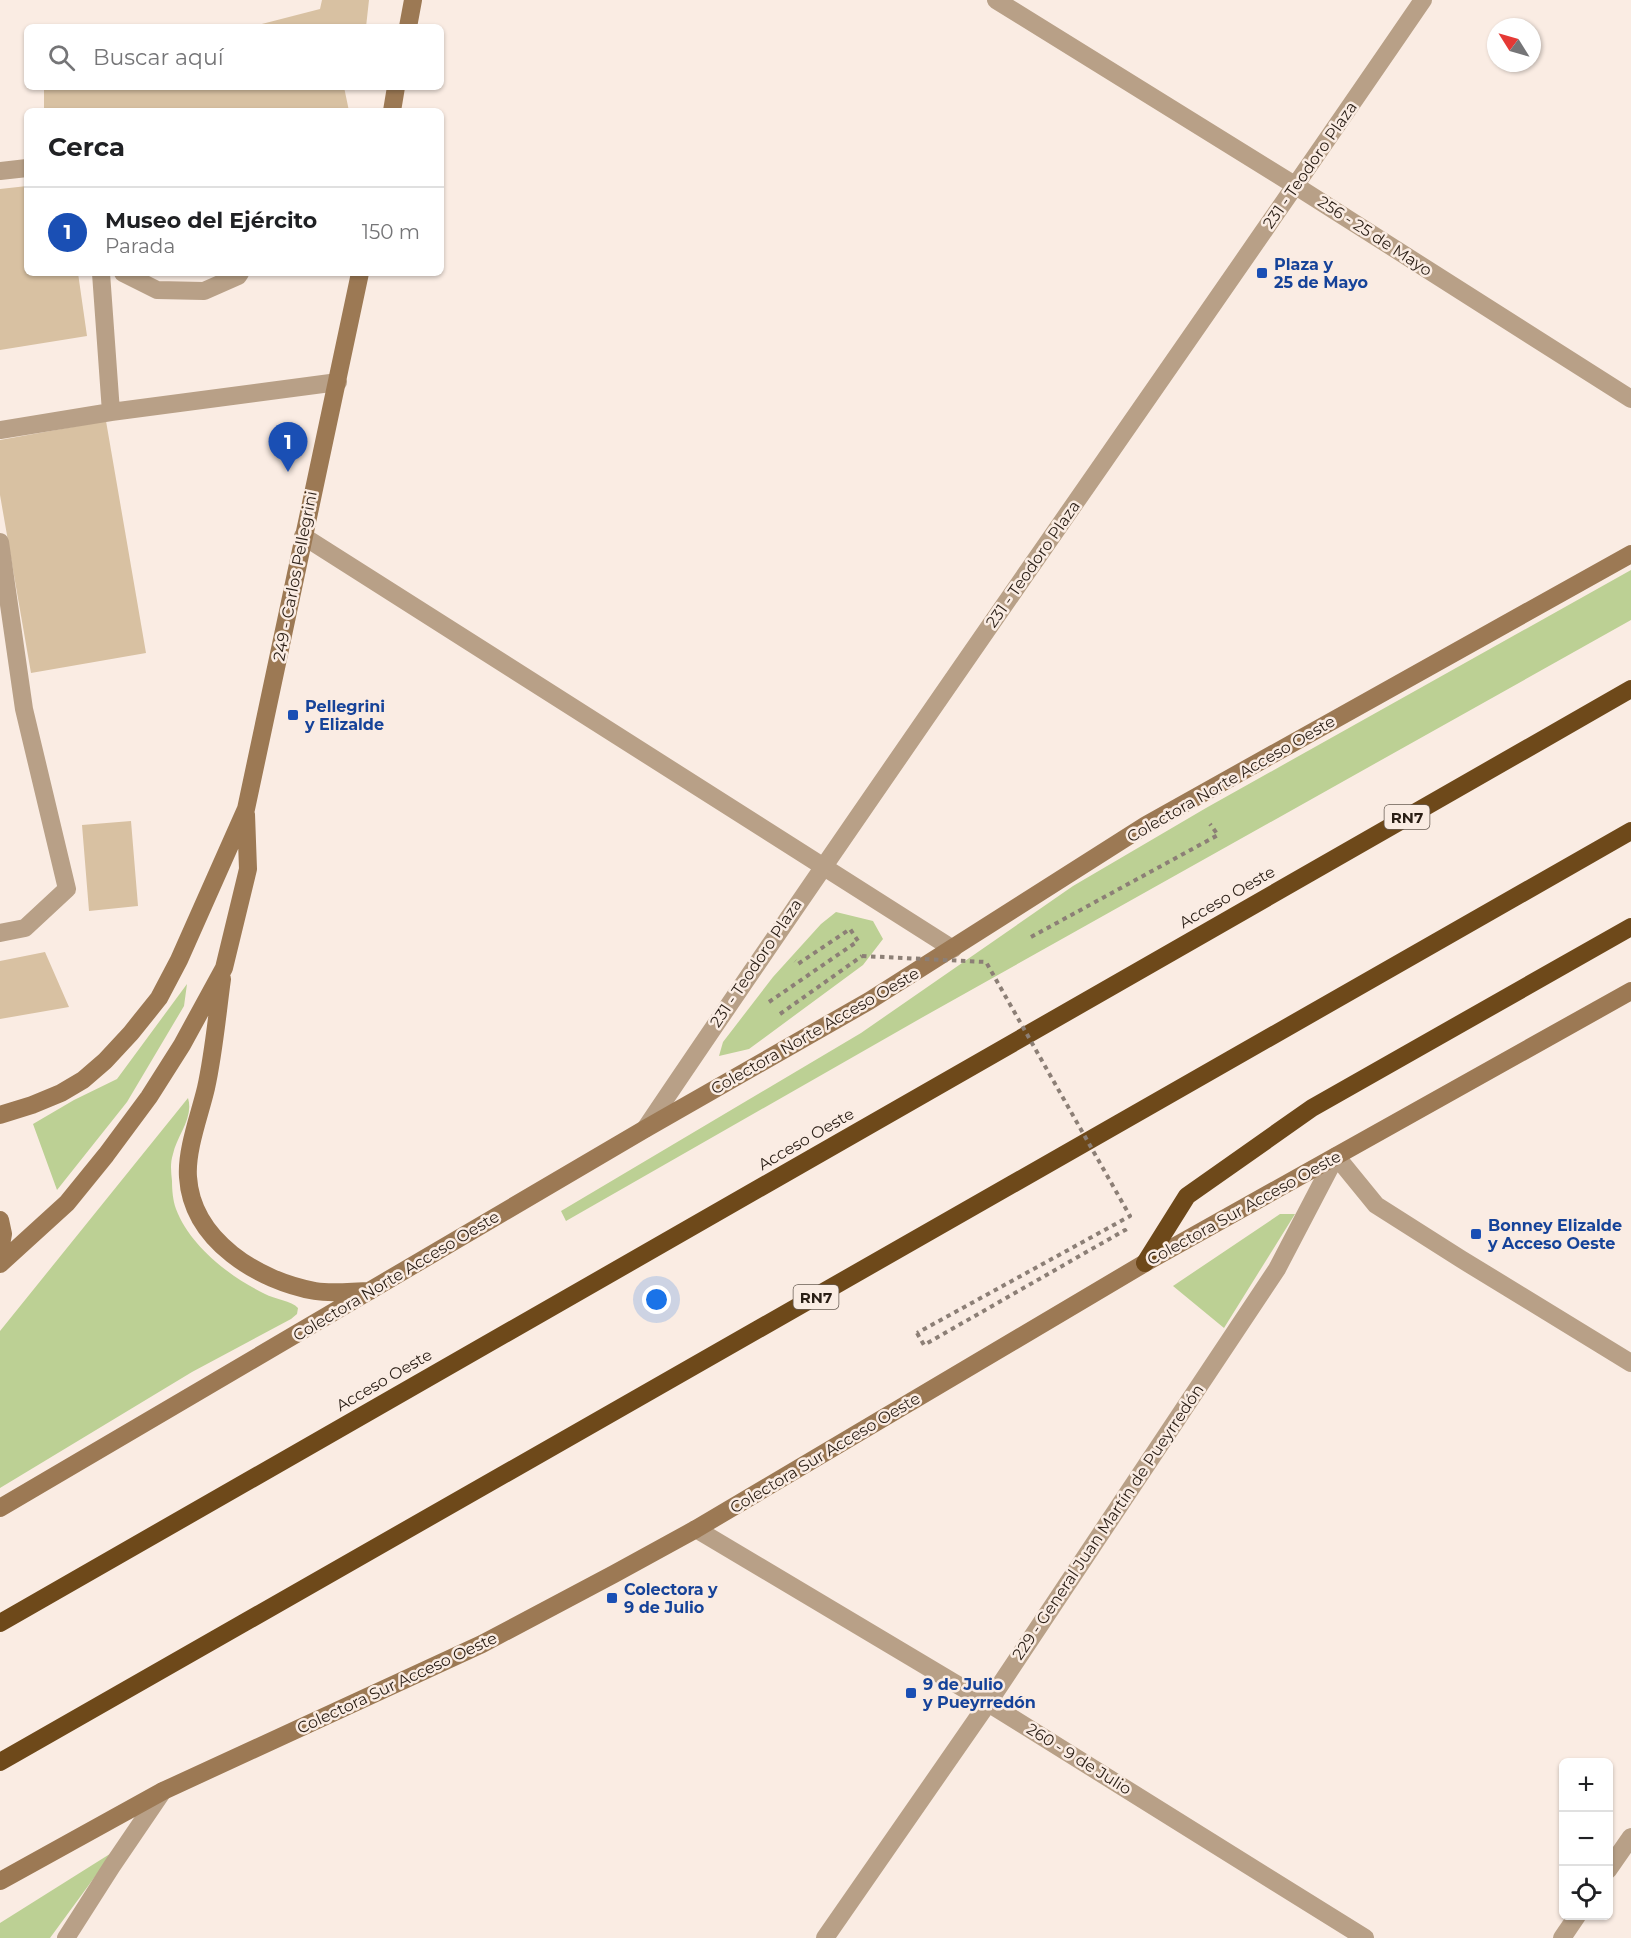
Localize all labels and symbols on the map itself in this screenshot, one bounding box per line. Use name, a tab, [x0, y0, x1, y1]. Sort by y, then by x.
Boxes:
north arrow	[1487, 18, 1541, 72]
street label: 231 - Teodoro Plaza	[1259, 98, 1361, 232]
street label: 256 - 25 de Mayo	[1314, 192, 1436, 280]
place label: Plaza y 25 de Mayo	[1274, 255, 1368, 292]
marker: Plaza y 25 de Mayo	[1255, 266, 1269, 280]
pin: 1	[268, 422, 308, 472]
street label: 249 - Carlos Pellegrini	[269, 489, 321, 663]
street label: 231 - Teodoro Plaza	[982, 497, 1084, 631]
place label: Pellegrini y Elizalde	[304, 697, 385, 734]
marker: Pellegrini y Elizalde	[286, 708, 300, 722]
street label: Colectora Norte Acceso Oeste	[1124, 712, 1338, 846]
road number: RN7	[1384, 805, 1430, 829]
street label: Acceso Oeste	[1176, 862, 1278, 932]
street label: 231 - Teodoro Plaza	[706, 895, 806, 1031]
street label: Colectora Norte Acceso Oeste	[708, 964, 922, 1098]
street label: Acceso Oeste	[755, 1104, 857, 1174]
street label: Colectora Sur Acceso Oeste	[1144, 1147, 1344, 1269]
street label: Colectora Norte Acceso Oeste	[290, 1207, 502, 1345]
place label: Bonney Elizalde y Acceso Oeste	[1487, 1216, 1622, 1253]
marker: Bonney Elizalde y Acceso Oeste	[1469, 1227, 1483, 1241]
your location	[642, 1285, 671, 1314]
road number: RN7	[794, 1285, 838, 1309]
street label: Acceso Oeste	[333, 1345, 435, 1415]
street label: 229 - General Juan Martín de Pueyrredón	[1008, 1381, 1208, 1663]
street label: Colectora Sur Acceso Oeste	[726, 1389, 924, 1517]
place label: Colectora y 9 de Julio	[624, 1580, 718, 1617]
marker: Colectora y 9 de Julio	[605, 1591, 619, 1605]
street label: Colectora Sur Acceso Oeste	[294, 1628, 500, 1738]
place label: 9 de Julio y Pueyrredón	[922, 1675, 1036, 1712]
marker: 9 de Julio y Pueyrredón	[904, 1686, 918, 1700]
street label: 260 - 9 de Julio	[1023, 1719, 1135, 1799]

